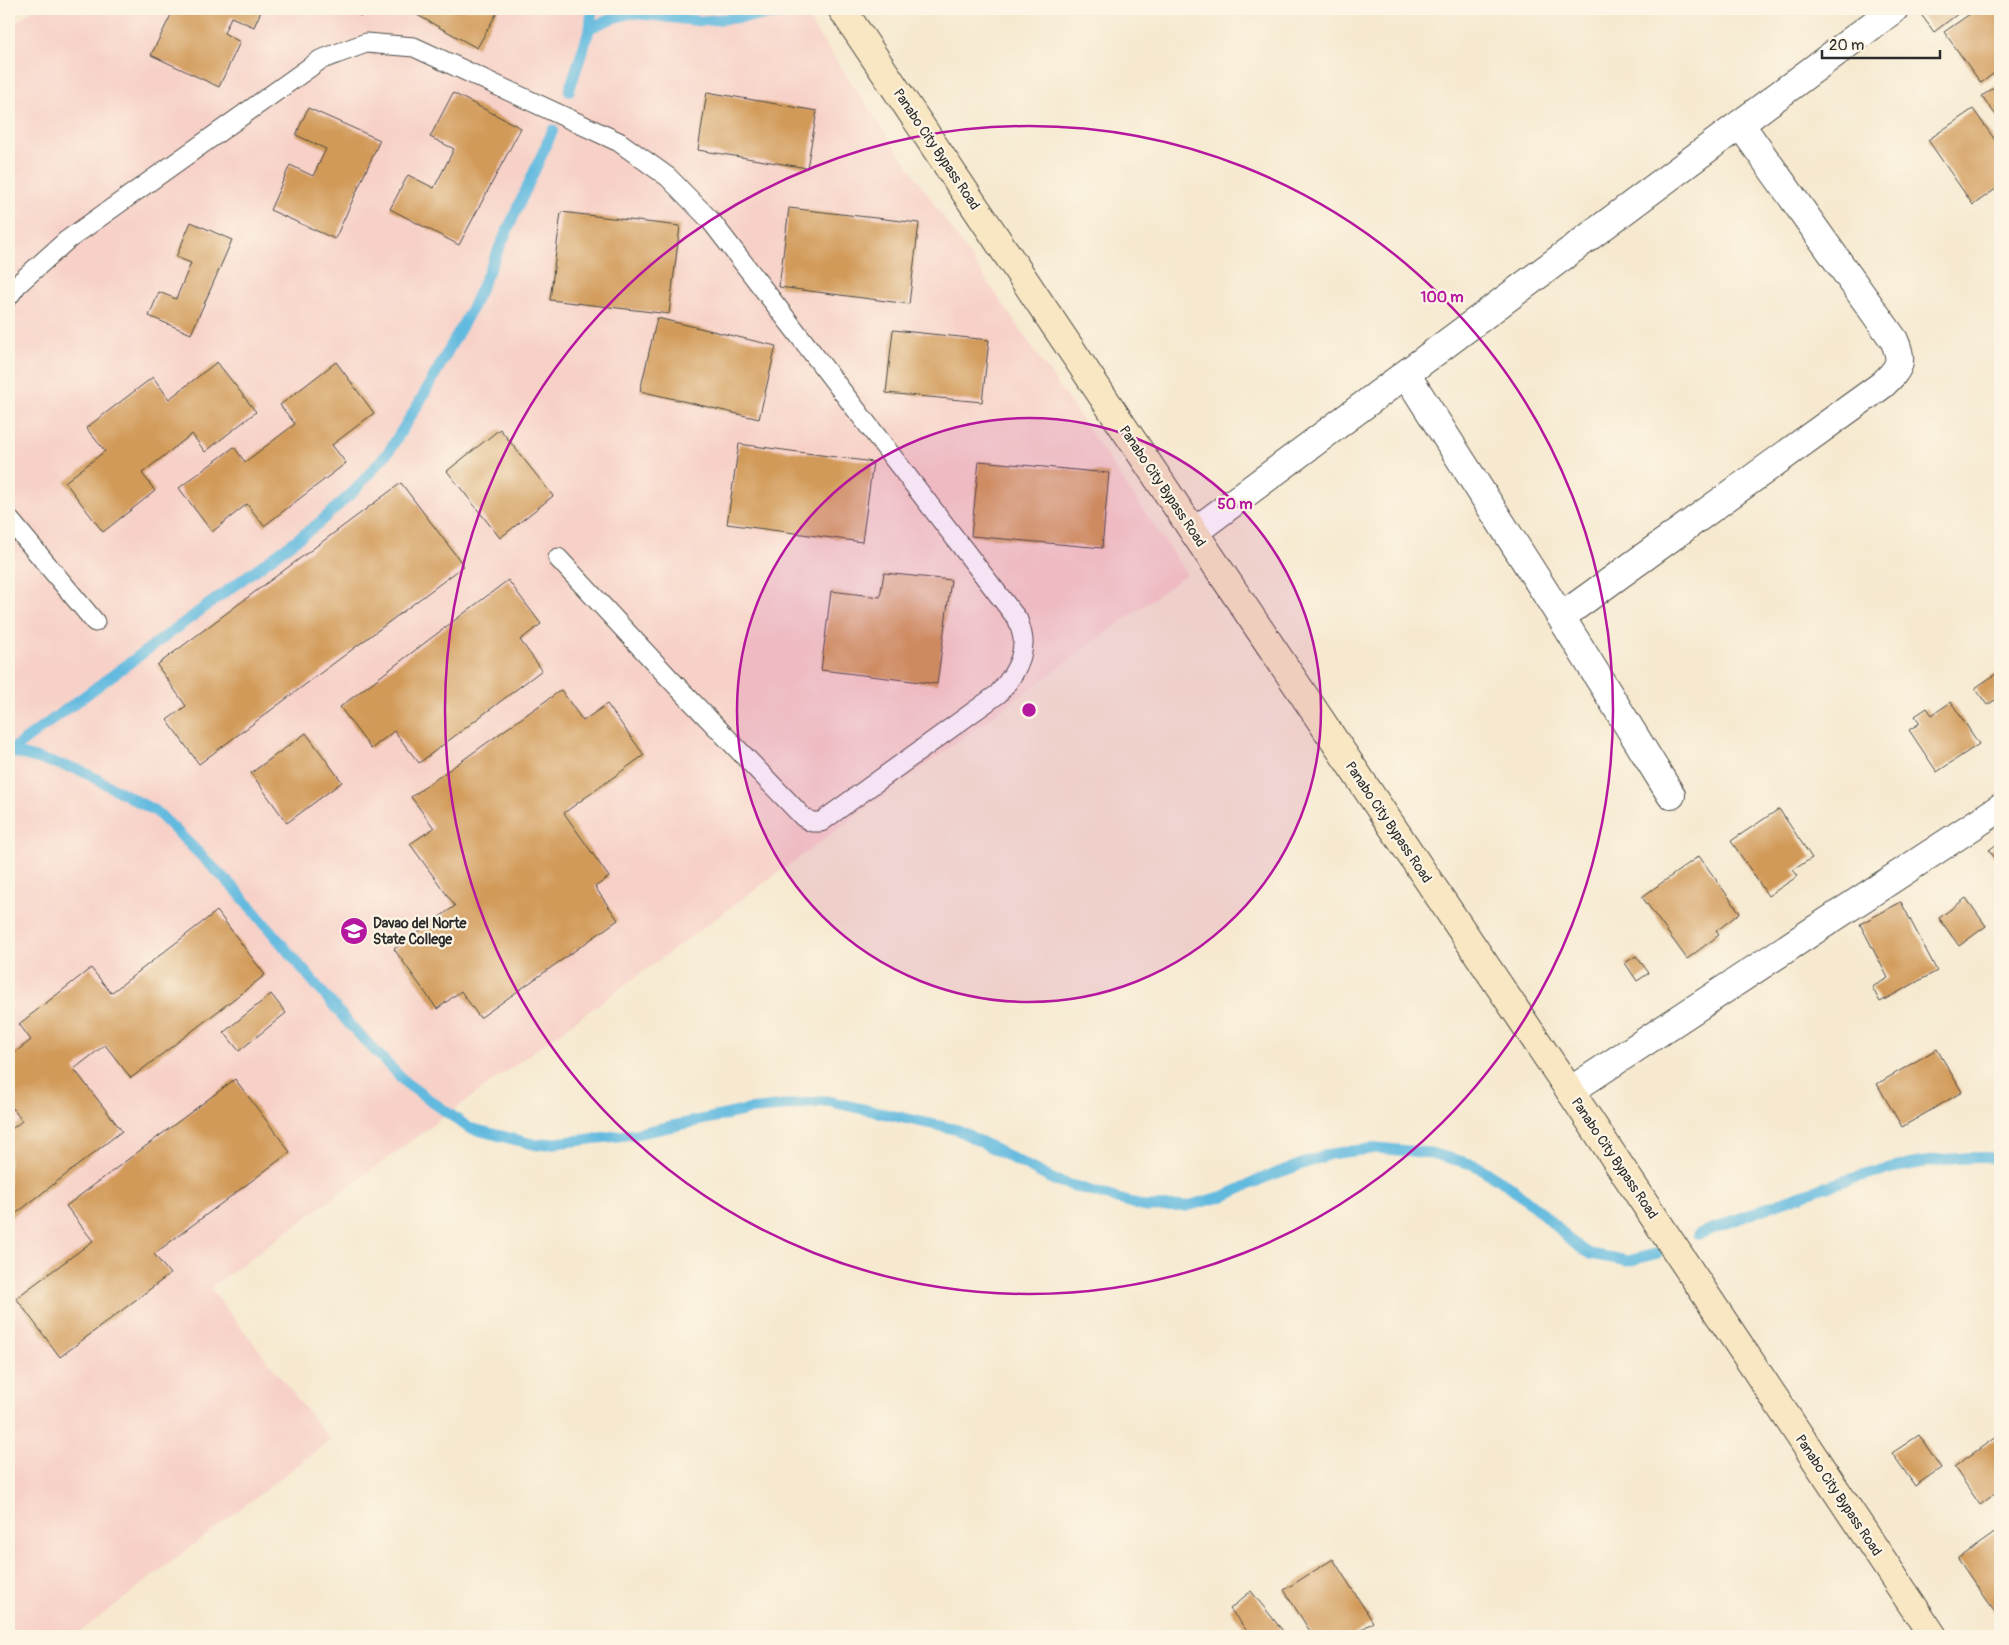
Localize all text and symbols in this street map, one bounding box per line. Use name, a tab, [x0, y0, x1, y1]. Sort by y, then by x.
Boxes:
scale bar	[1822, 28, 1939, 60]
text: 20 m	[1829, 36, 1864, 55]
street label: Panabo City Bypass Road	[890, 85, 984, 213]
text: 100 m	[1421, 288, 1463, 307]
street label: Panabo City Bypass Road	[1116, 422, 1210, 550]
text: 50 m	[1218, 495, 1252, 514]
centre of rings	[1020, 701, 1038, 719]
street label: Panabo City Bypass Road	[1342, 758, 1436, 886]
place label: Davao del Norte State College	[373, 915, 468, 948]
school or university icon: Davao del Norte State College	[339, 916, 369, 946]
street label: Panabo City Bypass Road	[1568, 1094, 1662, 1222]
street label: Panabo City Bypass Road	[1792, 1431, 1886, 1559]

